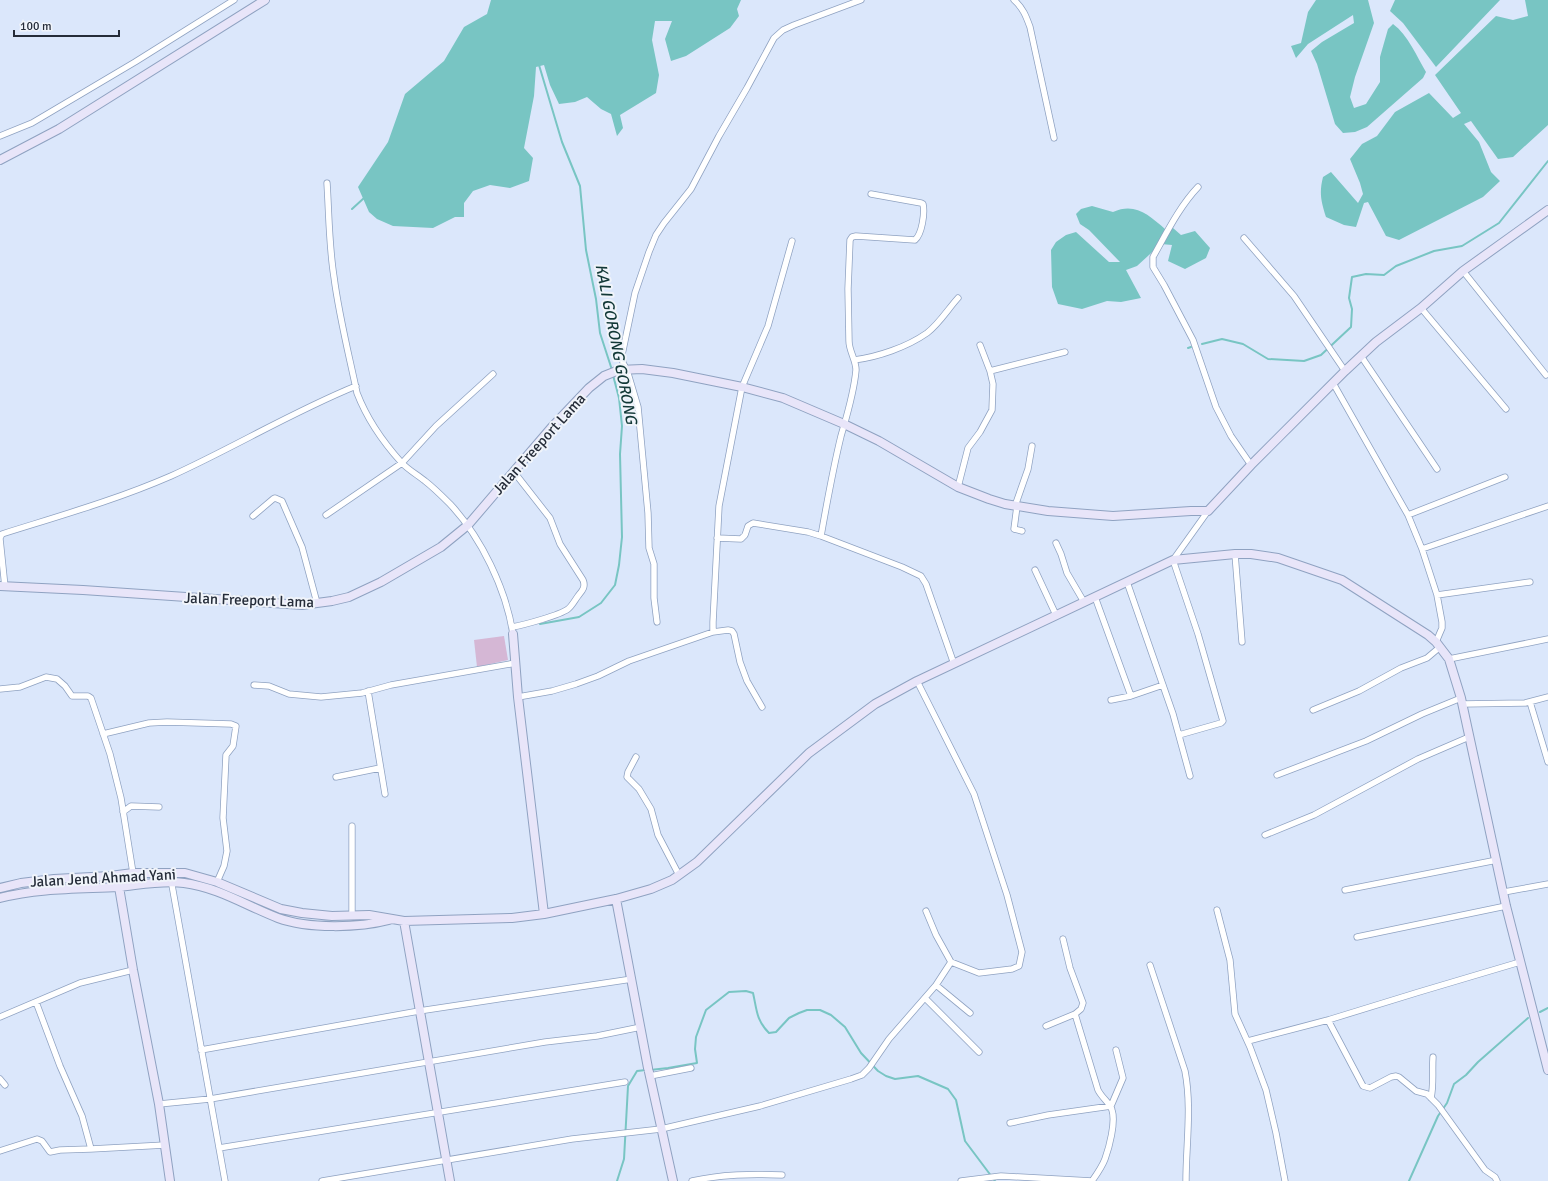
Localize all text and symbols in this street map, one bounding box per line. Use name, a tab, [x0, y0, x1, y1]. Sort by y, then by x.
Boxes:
scale bar	[14, 12, 119, 38]
text: 100 m	[20, 19, 52, 34]
water label: KALI GORONG GORONG	[591, 262, 642, 428]
street label: Jalan Freeport Lama	[489, 390, 589, 498]
street label: Jalan Freeport Lama	[184, 589, 314, 611]
street label: Jalan Jend Ahmad Yani	[30, 865, 176, 891]

